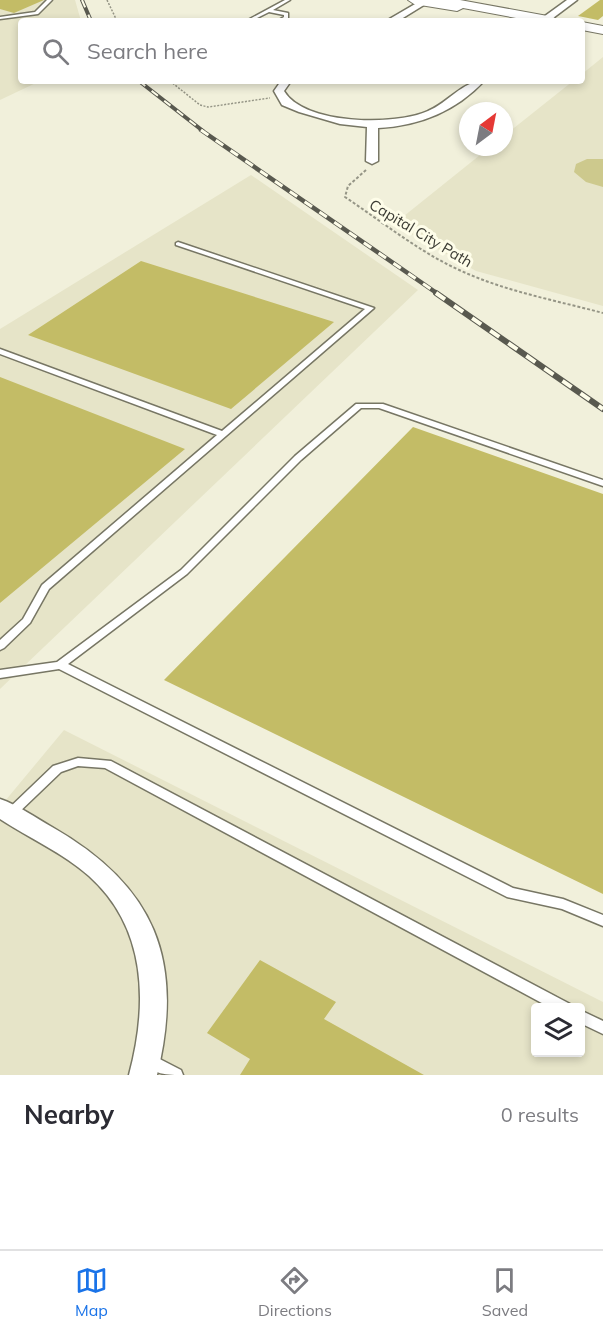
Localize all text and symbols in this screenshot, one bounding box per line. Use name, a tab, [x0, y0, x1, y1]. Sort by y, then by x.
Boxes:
search box	[18, 18, 585, 84]
icon: search	[39, 35, 72, 68]
text: Search here	[87, 37, 208, 65]
north arrow	[459, 102, 513, 156]
street label: Capital City Path	[366, 195, 476, 271]
map controls	[531, 1003, 585, 1057]
button: layers	[531, 1003, 585, 1057]
text: Nearby	[24, 1098, 114, 1131]
text: 0 results	[501, 1102, 579, 1127]
tab: Map	[75, 1264, 108, 1320]
tab: Directions	[258, 1264, 332, 1320]
tab: Saved	[482, 1264, 528, 1320]

